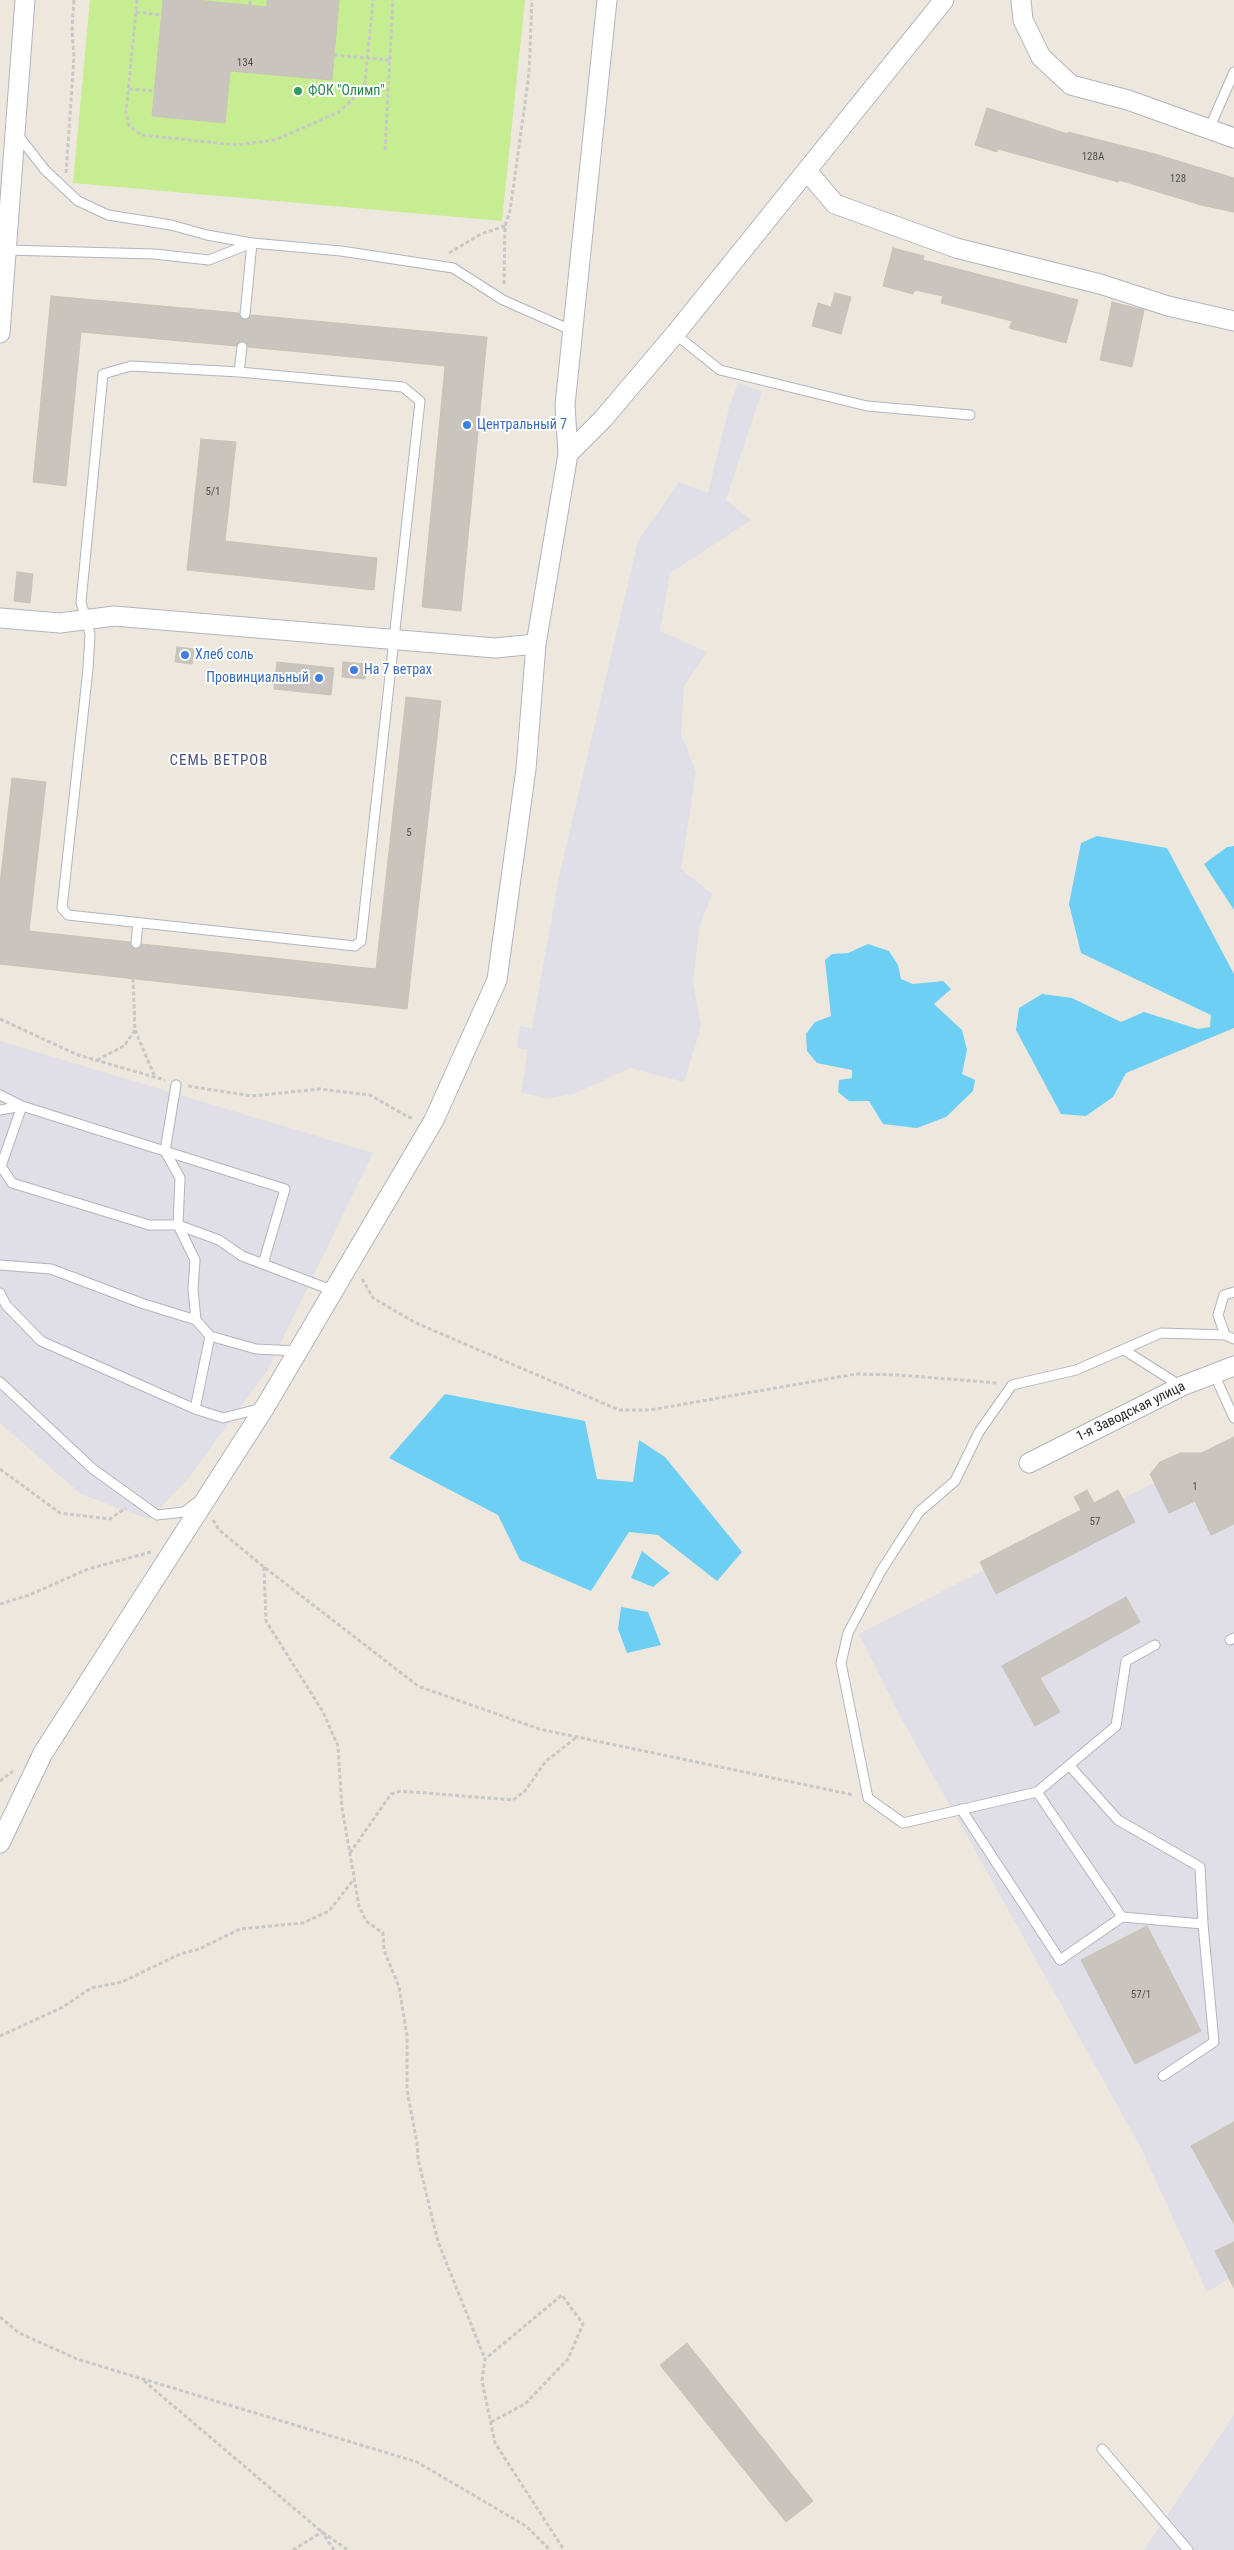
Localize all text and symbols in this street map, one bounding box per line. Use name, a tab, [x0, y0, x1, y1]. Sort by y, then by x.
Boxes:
house number: 134	[237, 56, 253, 70]
place label: ФОК "Олимп"	[308, 83, 385, 99]
marker: ФОК "Олимп"	[292, 85, 304, 97]
house number: 128А	[1082, 150, 1104, 164]
house number: 128	[1170, 172, 1186, 186]
place label: Центральный 7	[477, 417, 567, 433]
marker: Центральный 7	[461, 419, 473, 431]
house number: 5/1	[206, 485, 220, 499]
place label: Хлеб соль	[195, 647, 254, 663]
marker: Хлеб соль	[179, 649, 191, 661]
place label: На 7 ветрах	[364, 662, 432, 678]
marker: На 7 ветрах	[348, 664, 360, 676]
place label: Провинциальный	[206, 670, 309, 686]
marker: Провинциальный	[313, 672, 325, 684]
district label: СЕМЬ ВЕТРОВ	[168, 752, 270, 770]
house number: 5	[406, 826, 412, 840]
street label: 1-я Заводская улица	[1074, 1378, 1188, 1446]
house number: 1	[1192, 1480, 1198, 1494]
house number: 57	[1090, 1515, 1100, 1529]
house number: 57/1	[1131, 1988, 1151, 2002]

